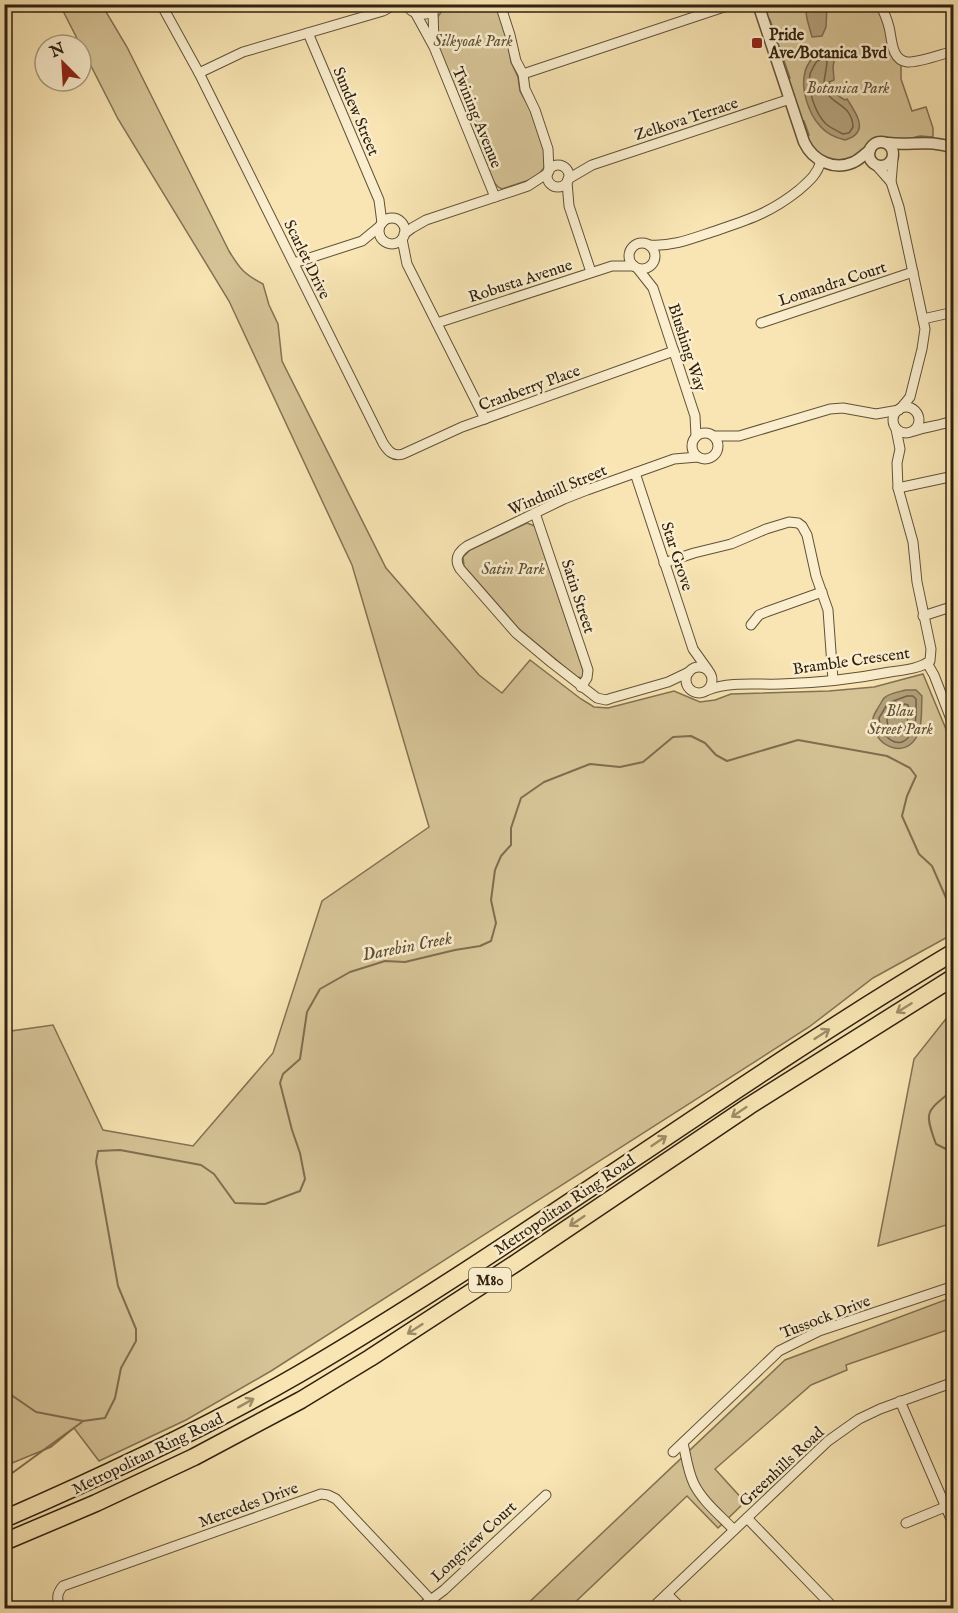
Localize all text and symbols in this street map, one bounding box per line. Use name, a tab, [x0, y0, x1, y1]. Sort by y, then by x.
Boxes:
place label: Pride Ave/Botanica Bvd	[768, 26, 887, 64]
park label: Silkyoak Park	[433, 32, 513, 52]
north arrow	[33, 33, 93, 93]
marker: Pride Ave/Botanica Bvd	[750, 36, 764, 50]
text: N	[46, 39, 68, 63]
street label: Sundew Street	[327, 64, 383, 160]
street label: Twining Avenue	[447, 64, 506, 171]
park label: Botanica Park	[806, 79, 890, 99]
street label: Zelkova Terrace	[632, 94, 741, 146]
street label: Scarlet Drive	[278, 217, 334, 303]
street label: Robusta Avenue	[466, 256, 575, 308]
street label: Lomandra Court	[776, 258, 890, 312]
street label: Blushing Way	[662, 301, 710, 394]
street label: Cranberry Place	[476, 361, 583, 416]
street label: Windmill Street	[505, 461, 611, 521]
street label: Star Grove	[656, 520, 697, 594]
street label: Satin Street	[556, 557, 599, 637]
park label: Satin Park	[481, 560, 545, 580]
street label: Bramble Crescent	[792, 644, 911, 680]
park label: Blau Street Park	[867, 702, 933, 740]
water label: Darebin Creek	[360, 927, 454, 967]
one-way arrow	[896, 1003, 913, 1015]
one-way arrow	[813, 1028, 830, 1040]
one-way arrow	[731, 1106, 748, 1118]
one-way arrow	[650, 1135, 667, 1147]
street label: Metropolitan Ring Road	[491, 1151, 640, 1260]
one-way arrow	[569, 1215, 586, 1228]
road number: M80	[469, 1268, 511, 1292]
street label: Tussock Drive	[778, 1292, 873, 1344]
one-way arrow	[407, 1323, 424, 1335]
one-way arrow	[237, 1397, 255, 1408]
street label: Metropolitan Ring Road	[69, 1409, 227, 1500]
street label: Greenhills Road	[736, 1423, 829, 1512]
street label: Mercedes Drive	[196, 1479, 301, 1533]
street label: Longview Court	[427, 1497, 522, 1587]

